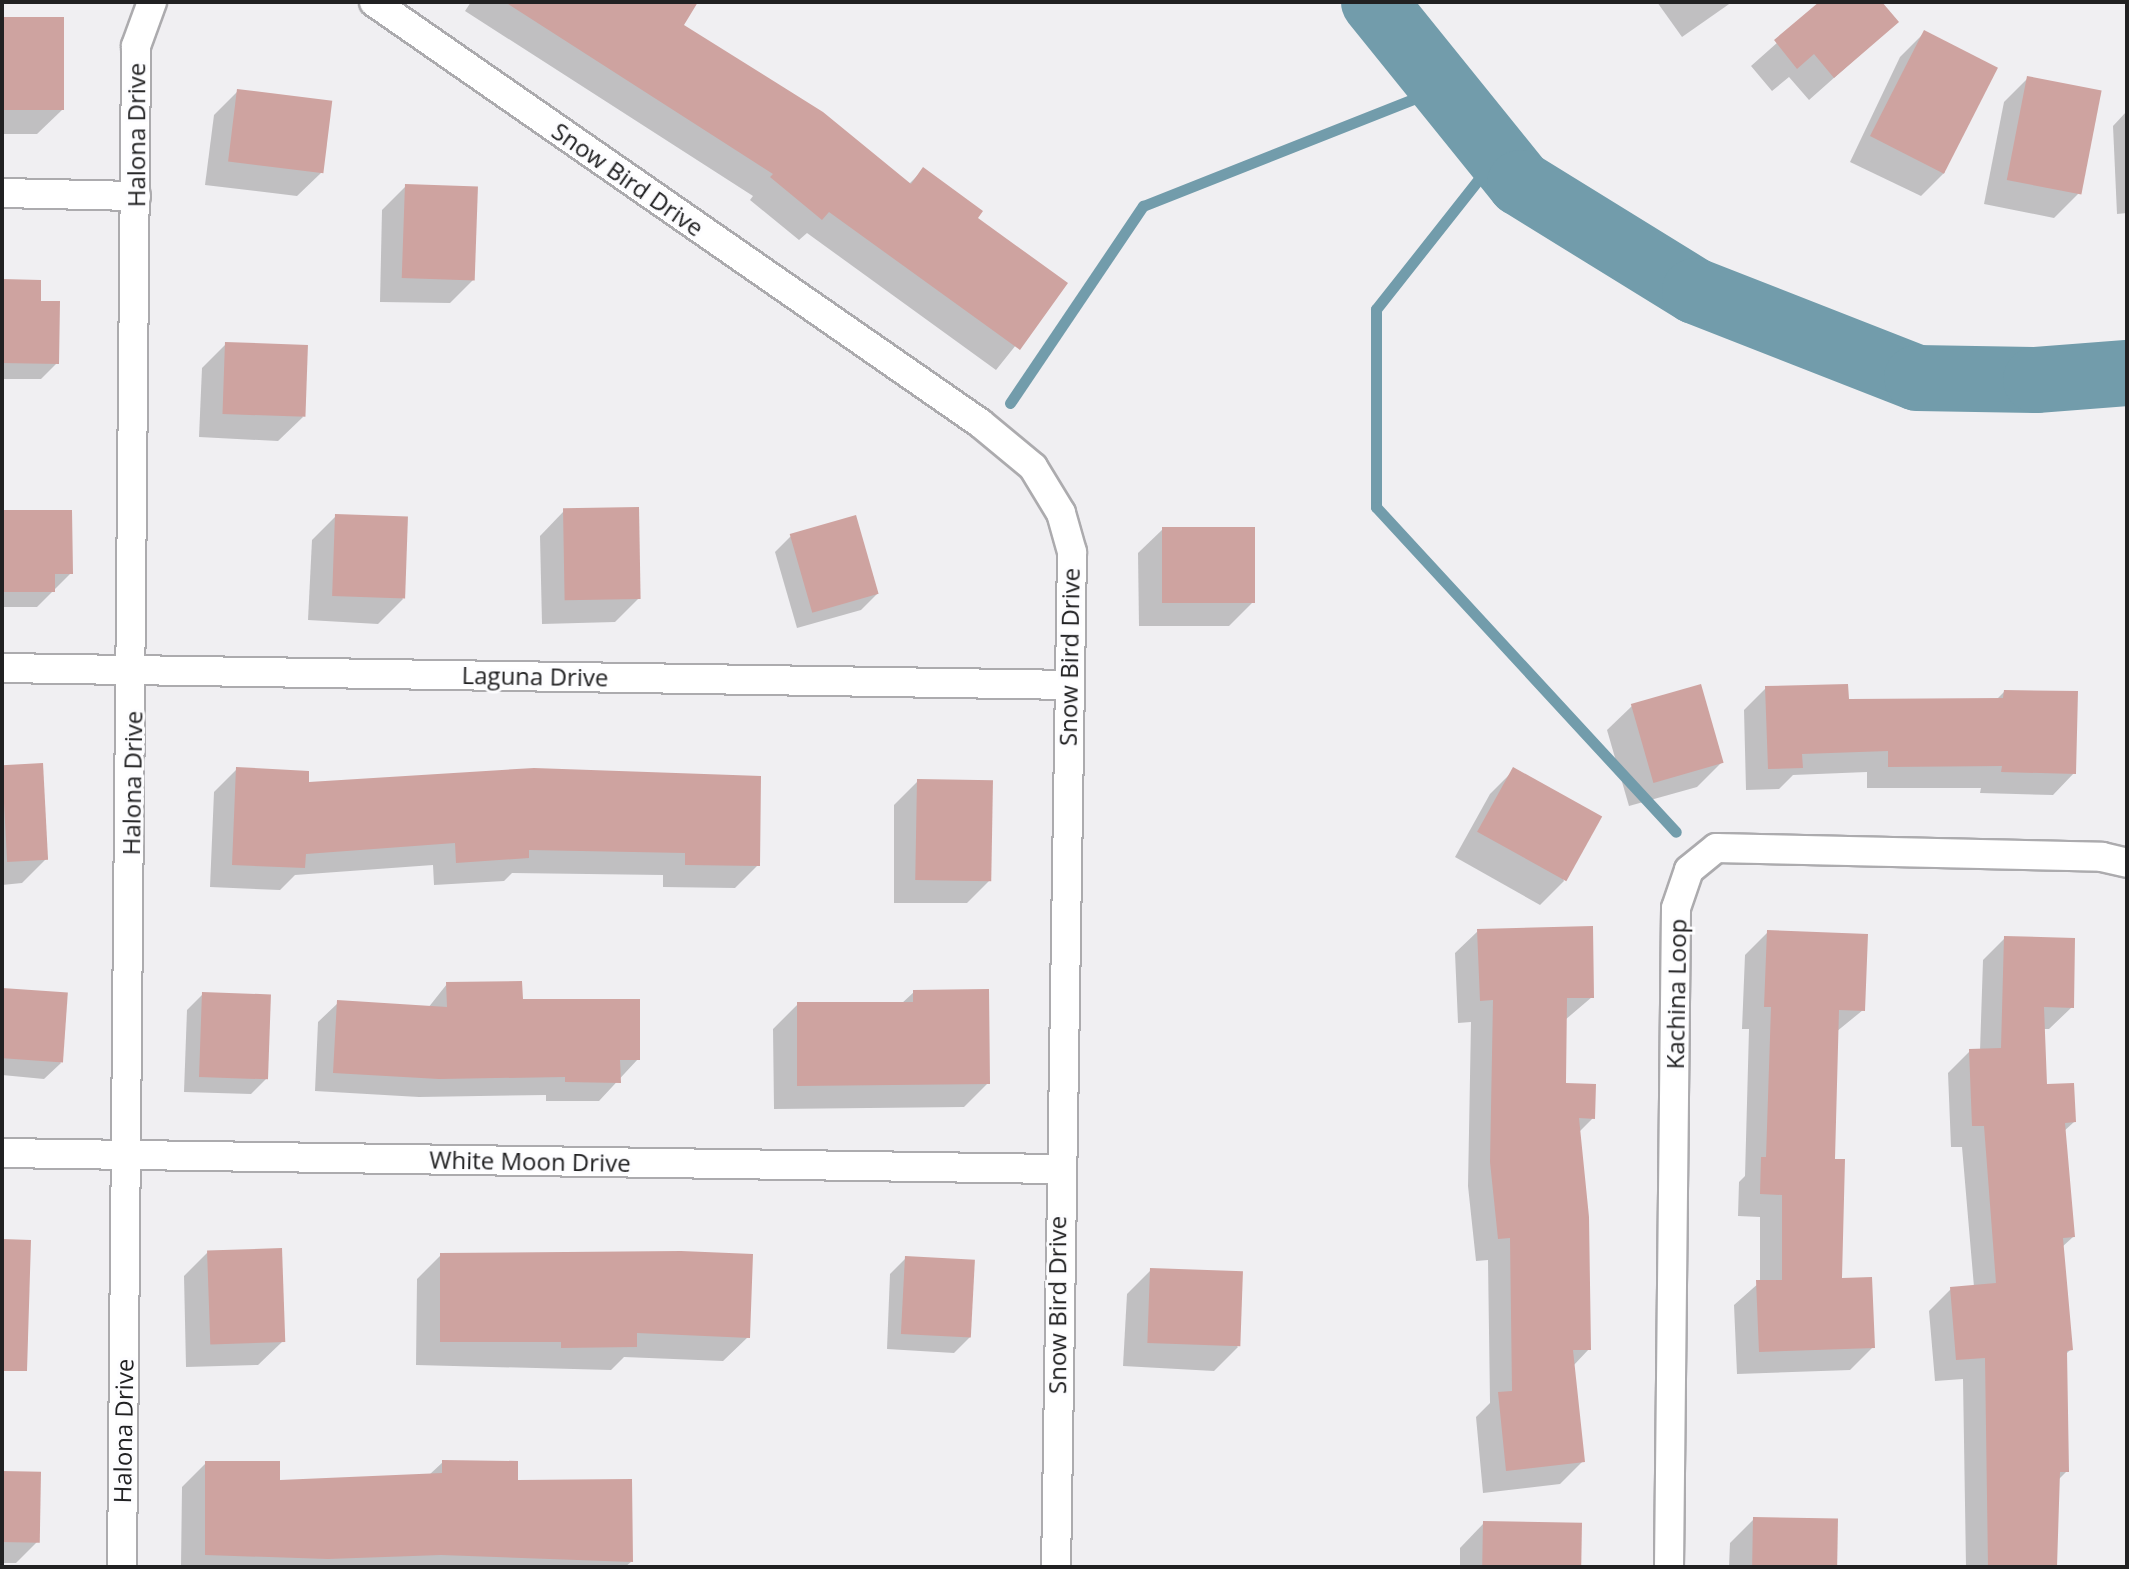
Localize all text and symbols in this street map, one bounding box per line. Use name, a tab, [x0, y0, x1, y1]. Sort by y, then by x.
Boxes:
street label: Halona Drive	[122, 63, 150, 207]
street label: Snow Bird Drive	[547, 116, 709, 242]
street label: Snow Bird Drive	[1053, 568, 1085, 746]
street label: Laguna Drive	[461, 660, 609, 692]
street label: Halona Drive	[116, 710, 148, 856]
street label: Kachina Loop	[1660, 918, 1692, 1070]
street label: White Moon Drive	[429, 1145, 631, 1177]
street label: Snow Bird Drive	[1043, 1216, 1071, 1394]
street label: Halona Drive	[107, 1358, 139, 1504]

